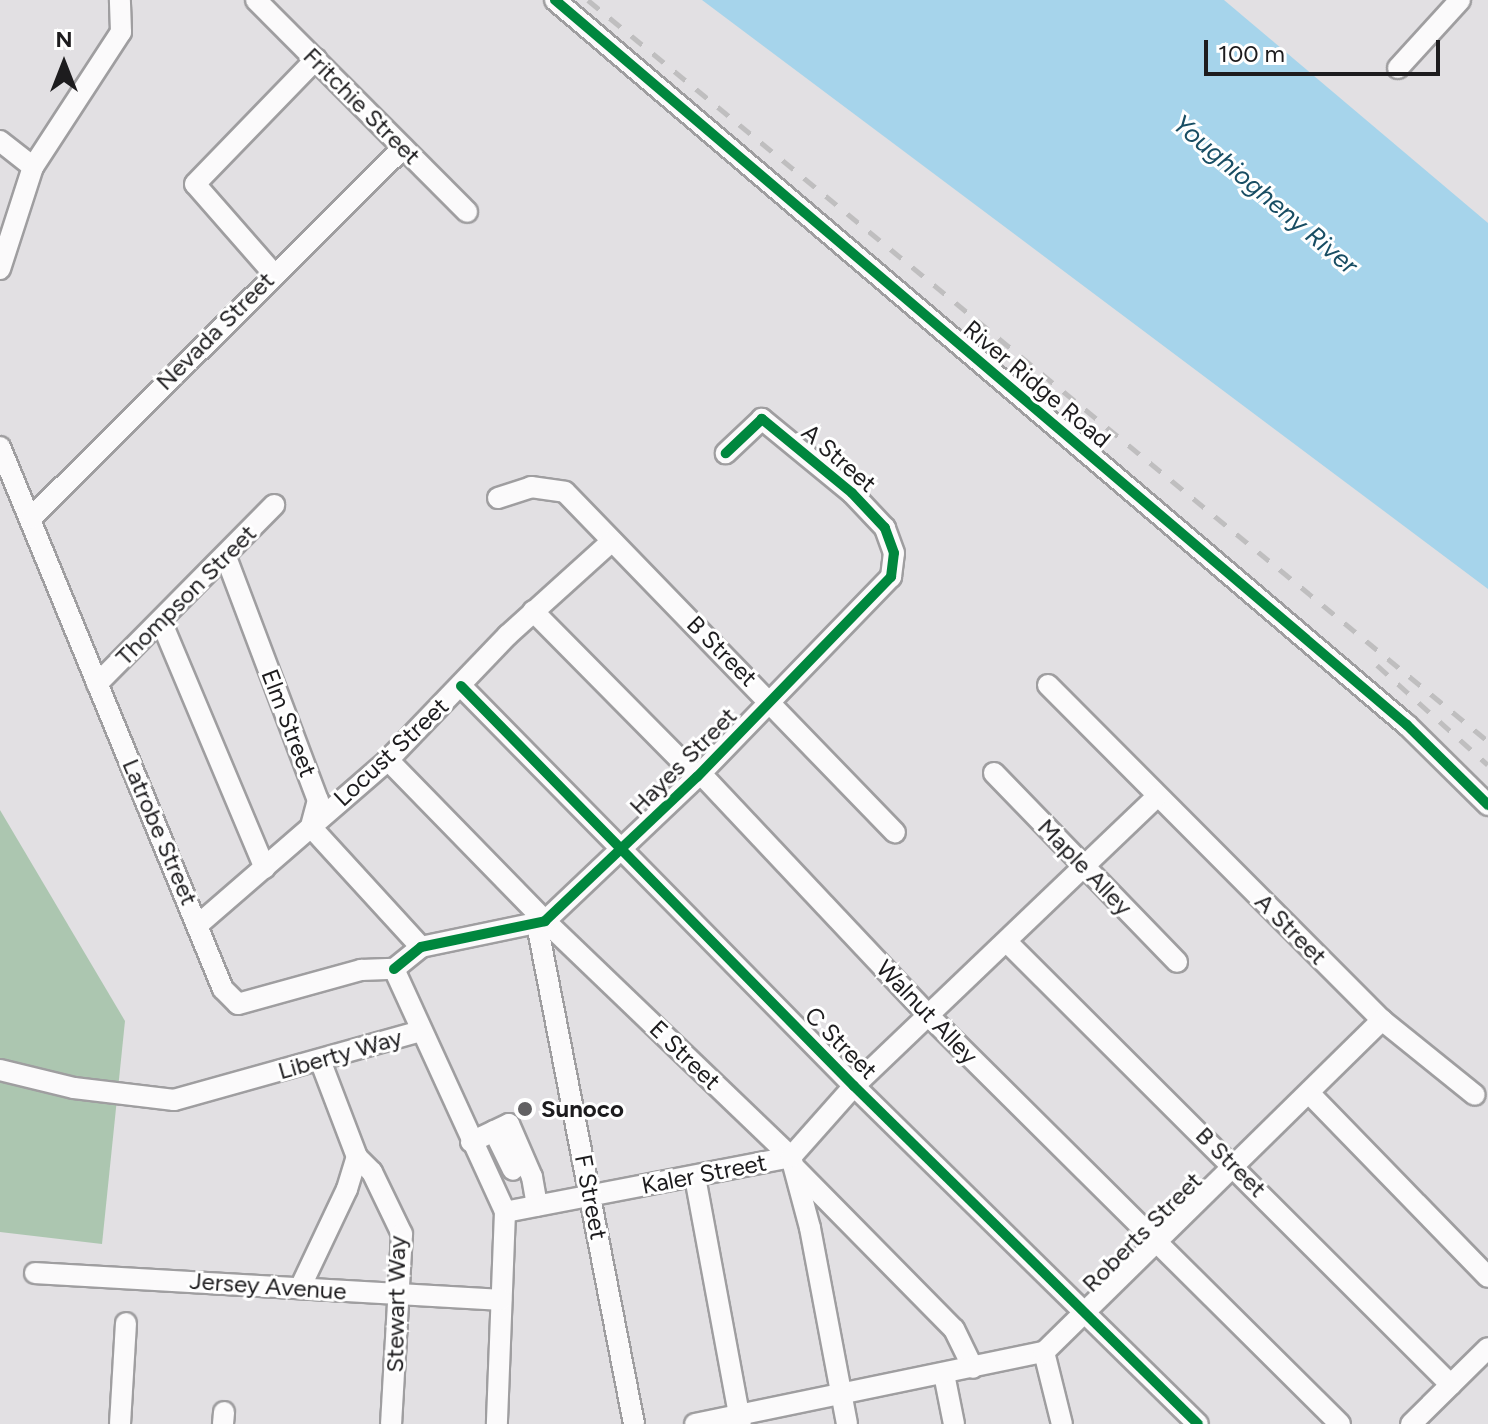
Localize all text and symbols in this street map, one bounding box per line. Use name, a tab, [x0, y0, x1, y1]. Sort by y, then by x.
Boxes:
north arrow	[24, 24, 104, 104]
scale bar	[1208, 24, 1444, 74]
text: N	[55, 26, 73, 53]
text: 100 m	[1218, 39, 1285, 68]
street label: Fritchie Street	[297, 41, 427, 171]
water label: Youghiogheny River	[1166, 109, 1364, 281]
street label: Nevada Street	[150, 266, 280, 396]
street label: River Ridge Road	[958, 314, 1116, 454]
street label: A Street	[796, 418, 882, 498]
street label: Thompson Street	[110, 519, 262, 671]
street label: B Street	[681, 610, 763, 692]
street label: Elm Street	[255, 665, 323, 781]
street label: Locust Street	[328, 692, 454, 812]
street label: Hayes Street	[623, 701, 743, 821]
street label: Latrobe Street	[116, 755, 204, 909]
street label: Maple Alley	[1032, 813, 1138, 921]
street label: A Street	[1249, 887, 1333, 971]
street label: Walnut Alley	[870, 954, 984, 1070]
street label: C Street	[799, 1001, 883, 1085]
street label: E Street	[644, 1014, 726, 1096]
street label: Liberty Way	[275, 1023, 405, 1085]
place label: Sunoco	[541, 1095, 624, 1123]
marker: Sunoco	[516, 1100, 534, 1118]
street label: B Street	[1190, 1121, 1272, 1203]
street label: Kaler Street	[639, 1148, 769, 1200]
street label: F Street	[569, 1152, 613, 1242]
street label: Roberts Street	[1076, 1166, 1208, 1298]
street label: Stewart Way	[380, 1235, 412, 1373]
street label: Jersey Avenue	[189, 1266, 347, 1306]

